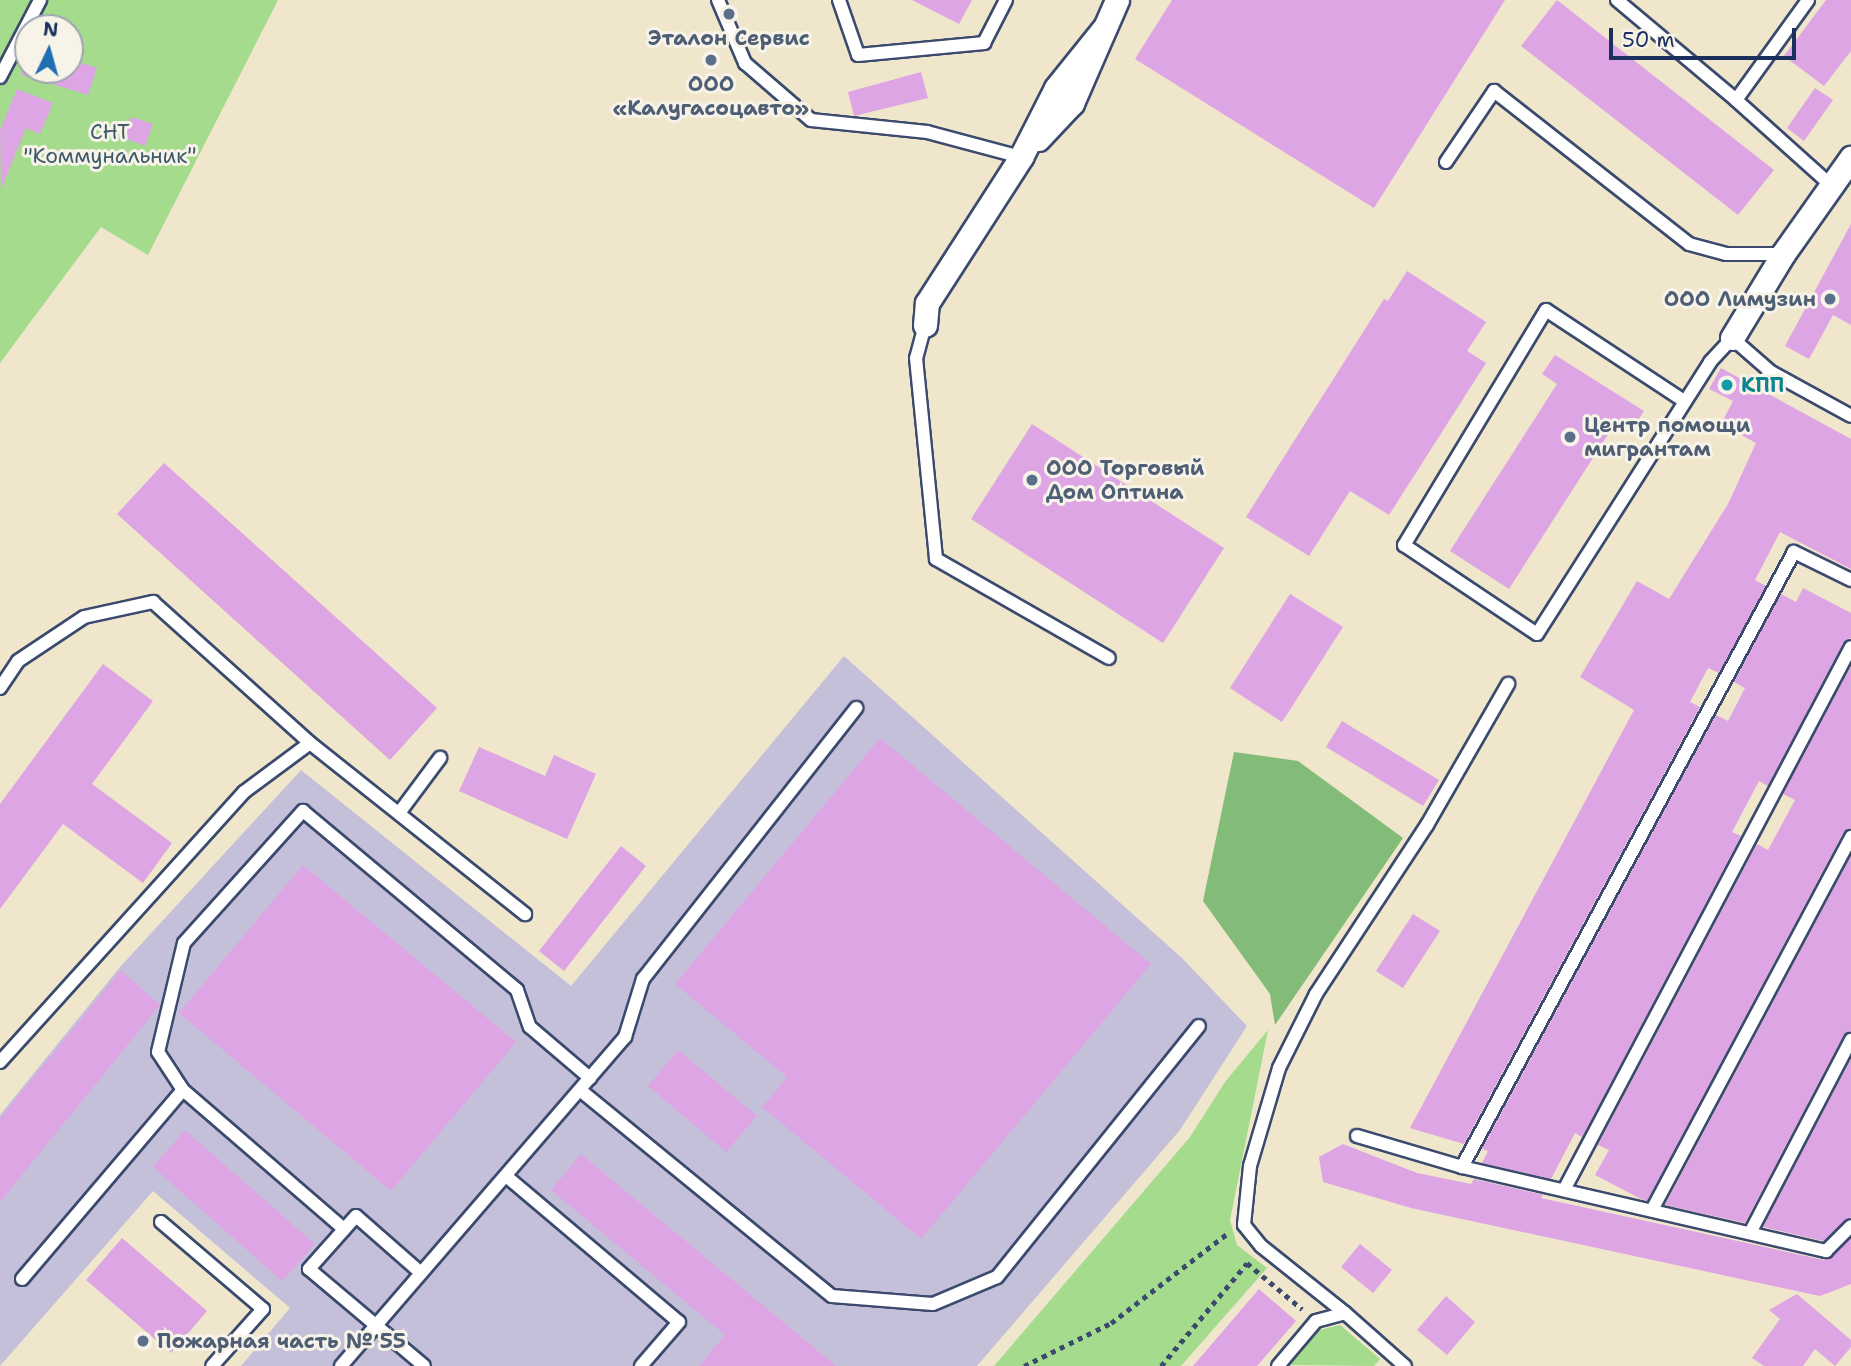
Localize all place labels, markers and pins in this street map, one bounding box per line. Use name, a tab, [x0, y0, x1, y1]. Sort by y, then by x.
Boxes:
marker: Эталон Сервис	[721, 6, 737, 22]
place label: Эталон Сервис	[648, 25, 810, 51]
marker: ООО «Калугасоцавто»	[703, 52, 719, 68]
place label: ООО «Калугасоцавто»	[613, 71, 809, 121]
place label: ООО Лимузин	[1664, 286, 1816, 312]
marker: ООО Лимузин	[1822, 291, 1838, 307]
place label: КПП	[1741, 372, 1784, 398]
marker: КПП	[1719, 377, 1735, 393]
place label: Центр помощи мигрантам	[1584, 412, 1750, 462]
marker: Центр помощи мигрантам	[1562, 429, 1578, 445]
place label: ООО Торговый Дом Оптина	[1046, 455, 1204, 505]
marker: ООО Торговый Дом Оптина	[1024, 472, 1040, 488]
place label: Пожарная часть № 55	[157, 1328, 406, 1354]
marker: Пожарная часть № 55	[135, 1333, 151, 1349]

